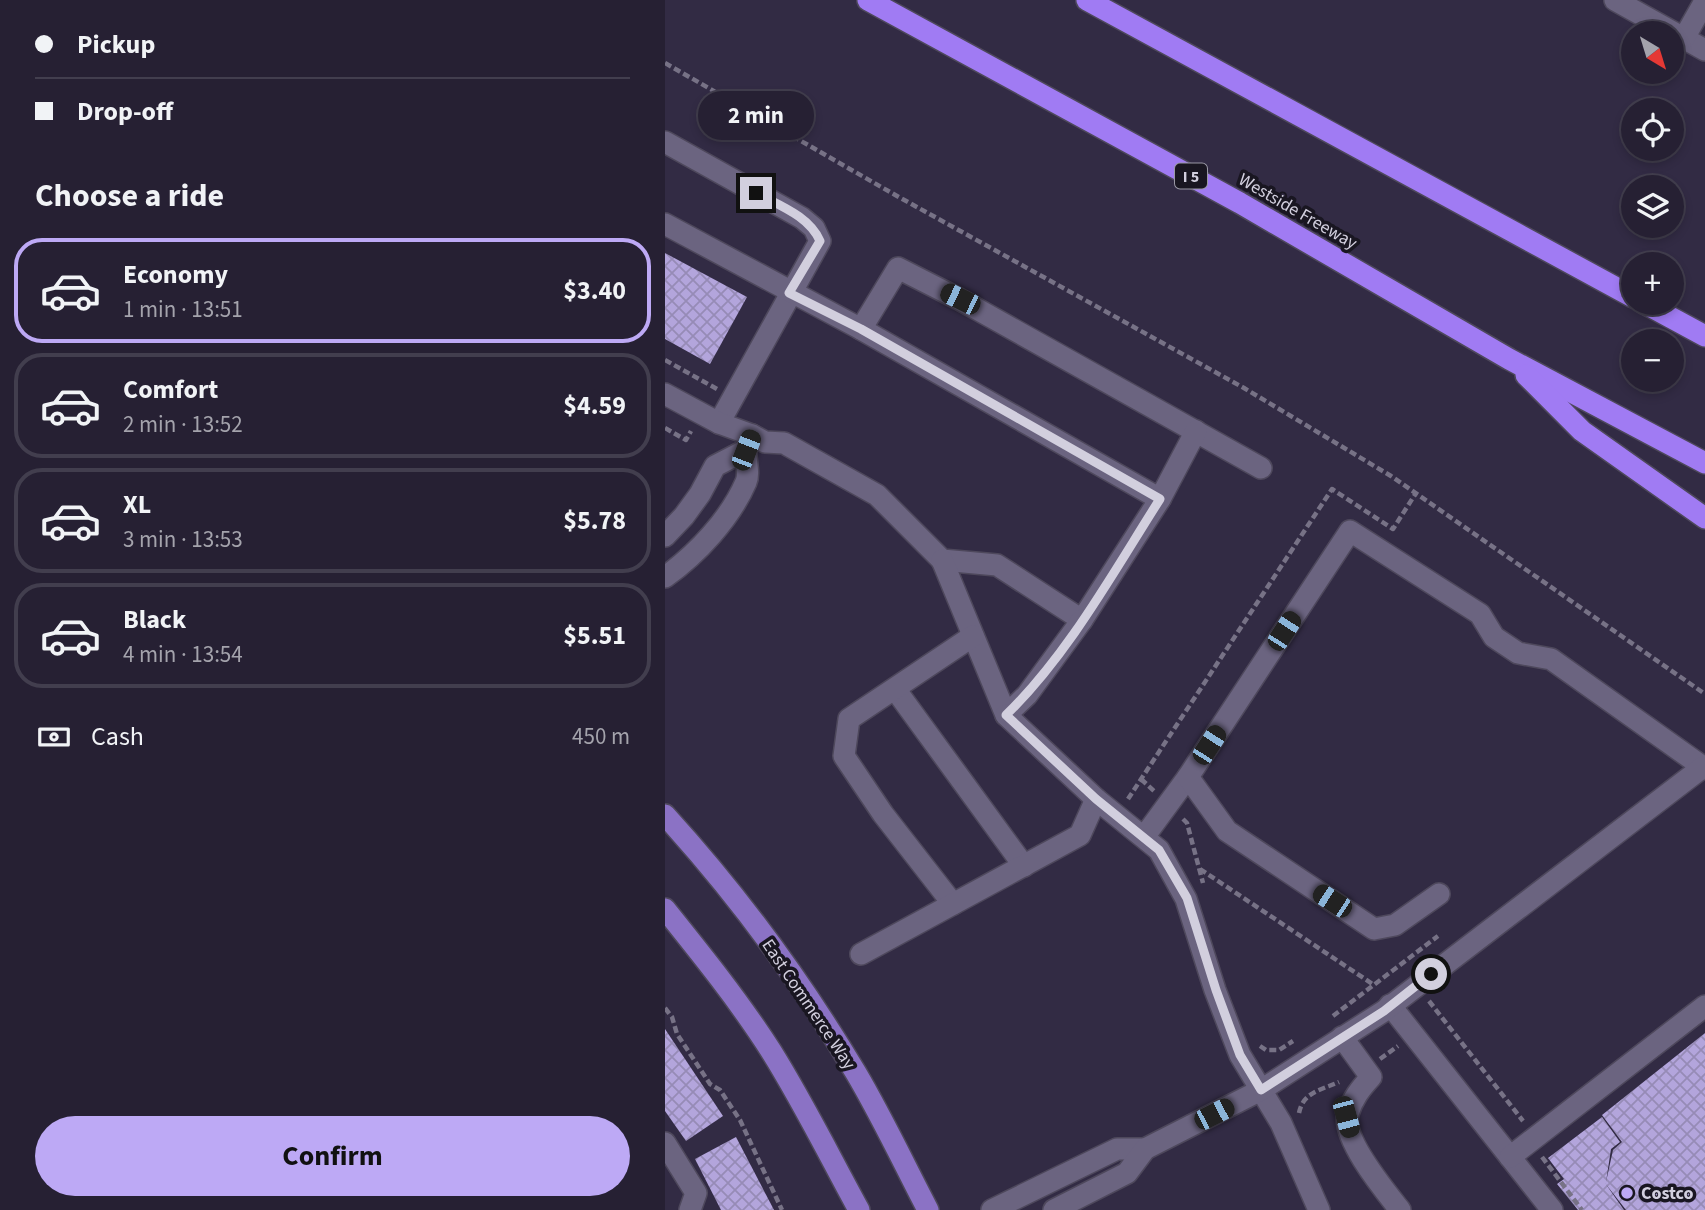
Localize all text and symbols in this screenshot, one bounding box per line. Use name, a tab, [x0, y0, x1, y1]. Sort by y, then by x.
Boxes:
north arrow	[1621, 21, 1683, 84]
map controls	[1621, 21, 1684, 392]
text: Pickup	[77, 26, 155, 63]
callout: 2 min	[698, 92, 814, 140]
text: Drop-off	[77, 93, 173, 130]
button: locate	[1621, 98, 1684, 161]
text: 2 min	[728, 99, 784, 132]
road number: I 5	[1175, 164, 1207, 188]
street label: Westside Freeway	[1234, 167, 1362, 256]
text: Choose a ride	[35, 173, 224, 219]
button: layers	[1621, 175, 1684, 238]
route end	[740, 177, 772, 209]
button: +	[1621, 252, 1684, 315]
text: Economy	[123, 256, 228, 293]
icon: car	[39, 259, 102, 322]
text: $3.40	[563, 272, 626, 309]
car	[937, 280, 984, 318]
text: 1 min · 13:51	[123, 293, 243, 326]
button: −	[1621, 329, 1684, 392]
text: Comfort	[123, 371, 218, 408]
icon: car	[39, 374, 102, 437]
text: $4.59	[563, 387, 626, 424]
text: 2 min · 13:52	[123, 408, 243, 441]
car	[729, 427, 764, 473]
text: XL	[123, 486, 151, 523]
icon: car	[39, 489, 102, 552]
text: $5.78	[563, 502, 626, 539]
text: 3 min · 13:53	[123, 523, 243, 556]
text: Black	[123, 601, 186, 638]
icon: car	[39, 604, 102, 667]
car	[1264, 608, 1305, 654]
text: $5.51	[563, 617, 626, 654]
text: 4 min · 13:54	[123, 638, 243, 671]
icon: cash	[35, 718, 73, 756]
text: Cash	[91, 718, 144, 755]
text: 450 m	[572, 720, 630, 753]
car	[1189, 722, 1230, 768]
car	[1309, 881, 1356, 921]
street label: East Commerce Way	[756, 934, 862, 1075]
route start	[1415, 958, 1447, 990]
car	[1331, 1094, 1362, 1140]
car	[1191, 1095, 1238, 1133]
button: Confirm	[35, 1116, 630, 1196]
place label: Costco	[1641, 1181, 1693, 1206]
marker: Costco	[1619, 1185, 1635, 1201]

